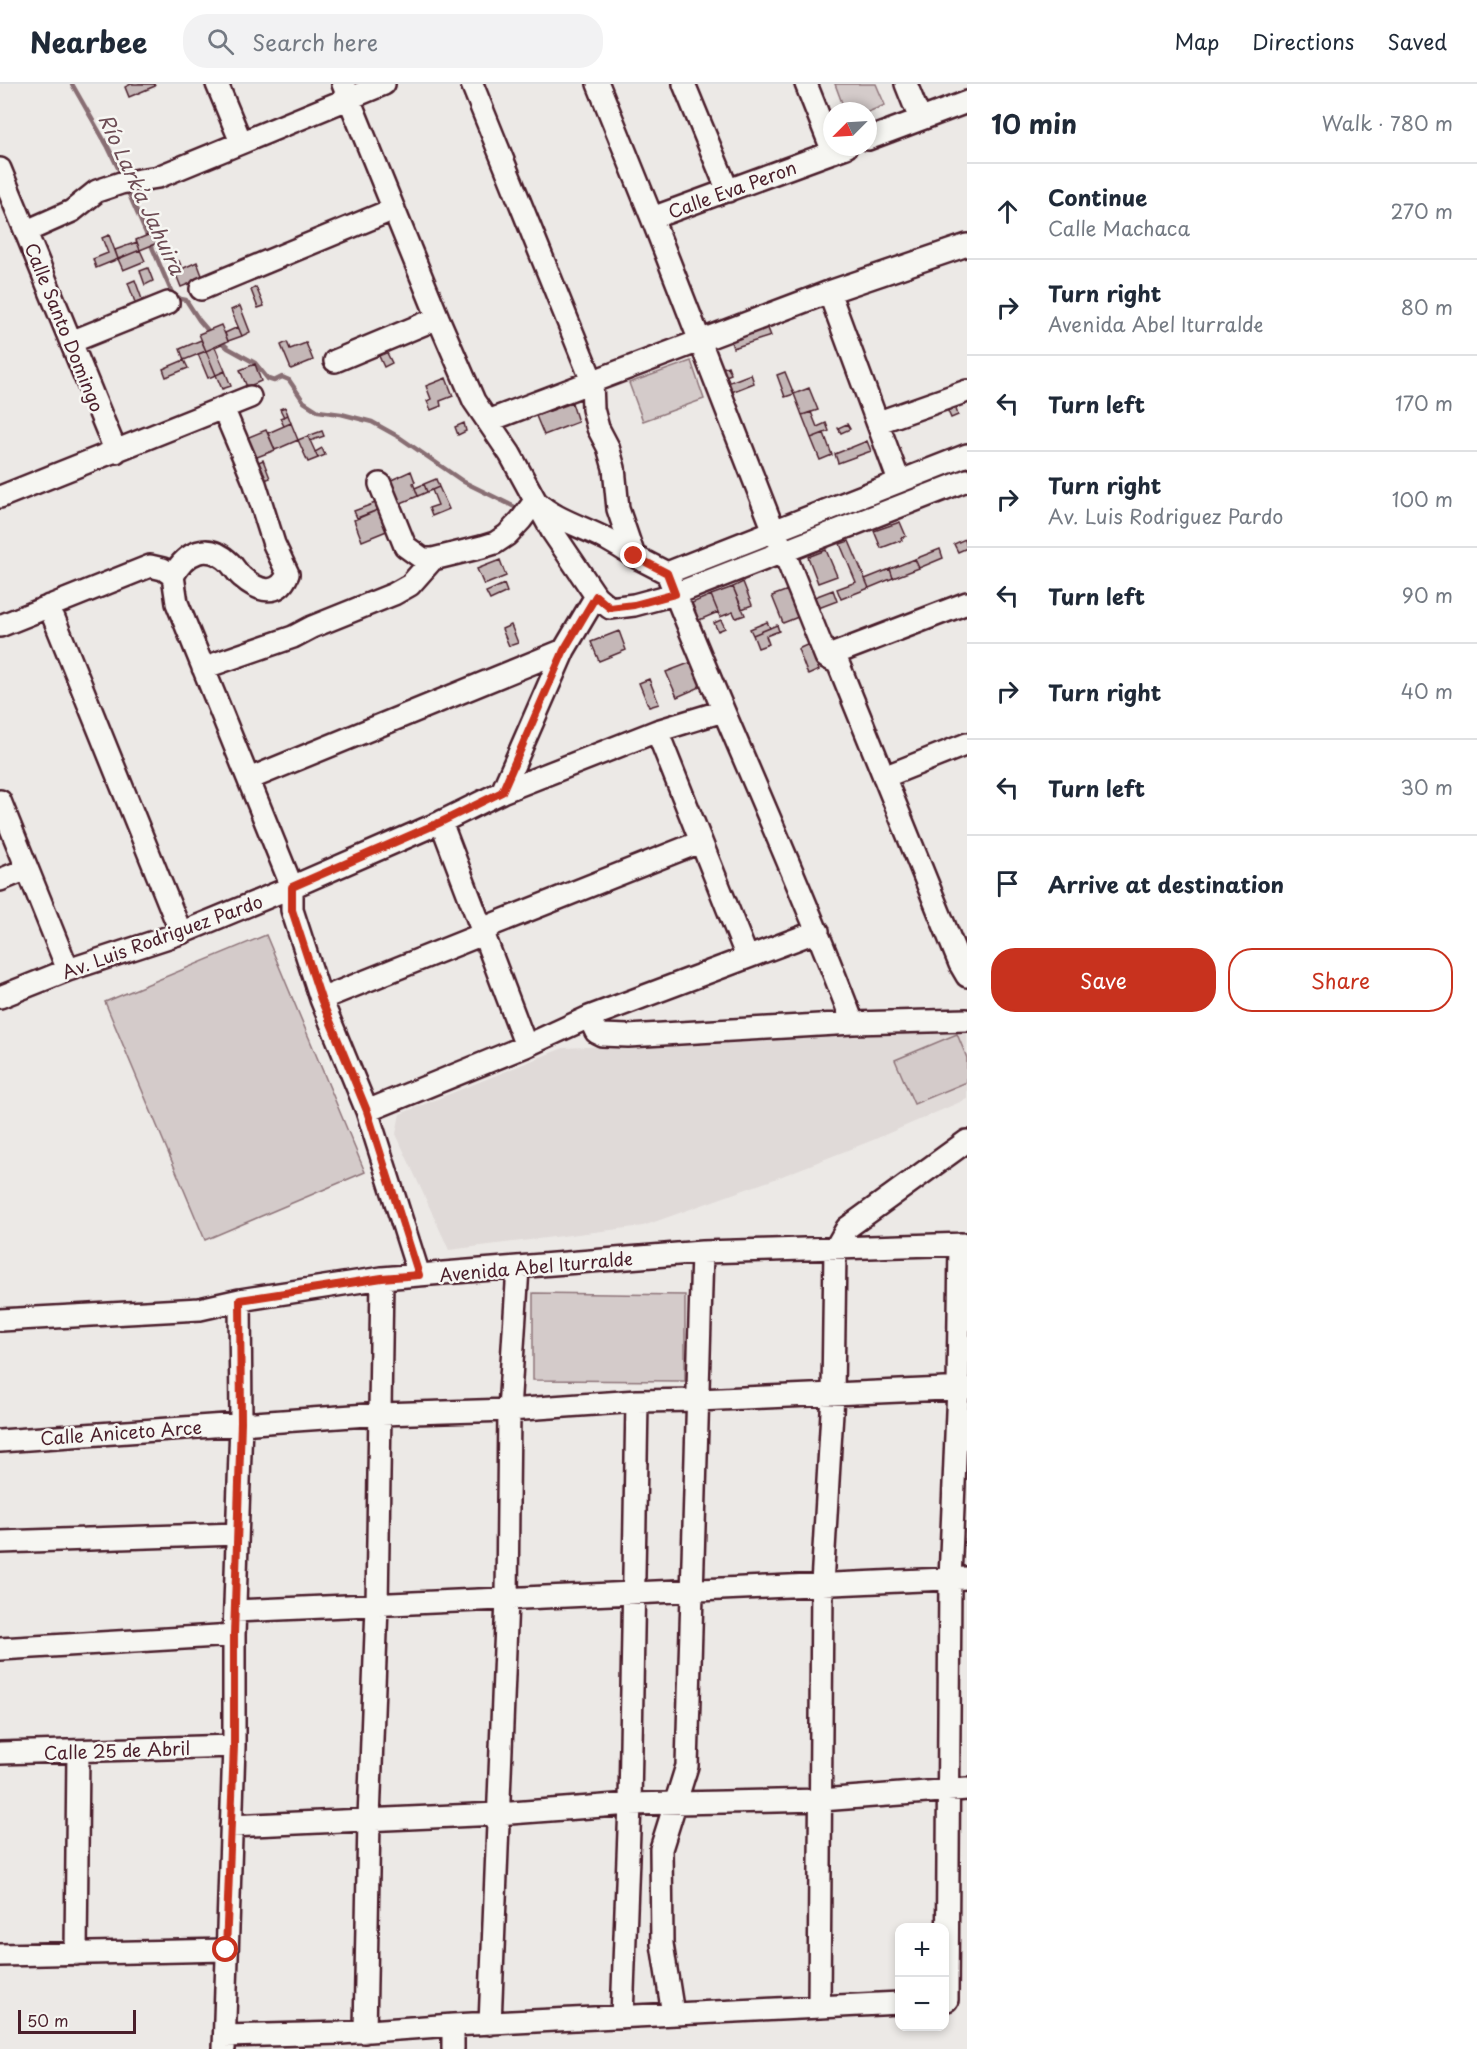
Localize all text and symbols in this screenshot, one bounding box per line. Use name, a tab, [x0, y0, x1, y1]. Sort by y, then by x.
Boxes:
search box	[183, 14, 603, 68]
text: Nearbee	[30, 20, 147, 63]
icon: search	[204, 25, 237, 58]
text: Search here	[252, 25, 378, 58]
text: Map	[1174, 25, 1219, 57]
text: Directions	[1252, 25, 1354, 57]
text: Saved	[1387, 25, 1447, 57]
north arrow	[823, 102, 877, 156]
text: 10 min	[991, 104, 1077, 143]
text: Walk · 780 m	[1322, 108, 1453, 138]
water label: Río Lark’a Jahuira	[92, 109, 193, 281]
street label: Calle Eva Peron	[664, 153, 800, 225]
text: Continue	[1048, 180, 1147, 213]
icon: ahead	[991, 195, 1024, 228]
text: 270 m	[1390, 196, 1453, 226]
text: Calle Machaca	[1048, 213, 1190, 243]
street label: Calle Santo Domingo	[19, 238, 111, 416]
text: Turn right	[1048, 276, 1161, 309]
icon: right	[991, 291, 1024, 324]
text: 80 m	[1401, 292, 1453, 322]
text: Avenida Abel Iturralde	[1048, 309, 1264, 339]
icon: left	[991, 387, 1024, 420]
text: Turn left	[1048, 387, 1145, 420]
text: 170 m	[1395, 388, 1453, 418]
text: Turn right	[1048, 468, 1161, 501]
icon: right	[991, 483, 1024, 516]
text: 100 m	[1392, 484, 1453, 514]
text: Av. Luis Rodriguez Pardo	[1048, 501, 1283, 531]
route end	[620, 542, 646, 568]
icon: left	[991, 579, 1024, 612]
text: Turn left	[1048, 579, 1145, 612]
text: 90 m	[1402, 580, 1453, 610]
icon: right	[991, 675, 1024, 708]
text: Turn right	[1048, 675, 1161, 708]
text: 40 m	[1401, 676, 1453, 706]
icon: left	[991, 771, 1024, 804]
text: Turn left	[1048, 771, 1145, 804]
text: 30 m	[1400, 772, 1453, 802]
icon: arrive	[991, 867, 1024, 900]
text: Arrive at destination	[1048, 867, 1284, 900]
street label: Av. Luis Rodriguez Pardo	[58, 887, 266, 985]
button: Save	[991, 948, 1216, 1012]
button: Share	[1228, 948, 1453, 1012]
street label: Avenida Abel Iturralde	[438, 1244, 634, 1288]
street label: Calle Aniceto Arce	[39, 1413, 203, 1451]
street label: Calle 25 de Abril	[43, 1734, 191, 1766]
map controls	[895, 1923, 949, 2031]
button: +	[895, 1923, 949, 1977]
route start	[212, 1936, 238, 1962]
button: −	[895, 1977, 949, 2031]
scale bar	[18, 2007, 136, 2034]
text: 50 m	[27, 2008, 68, 2032]

